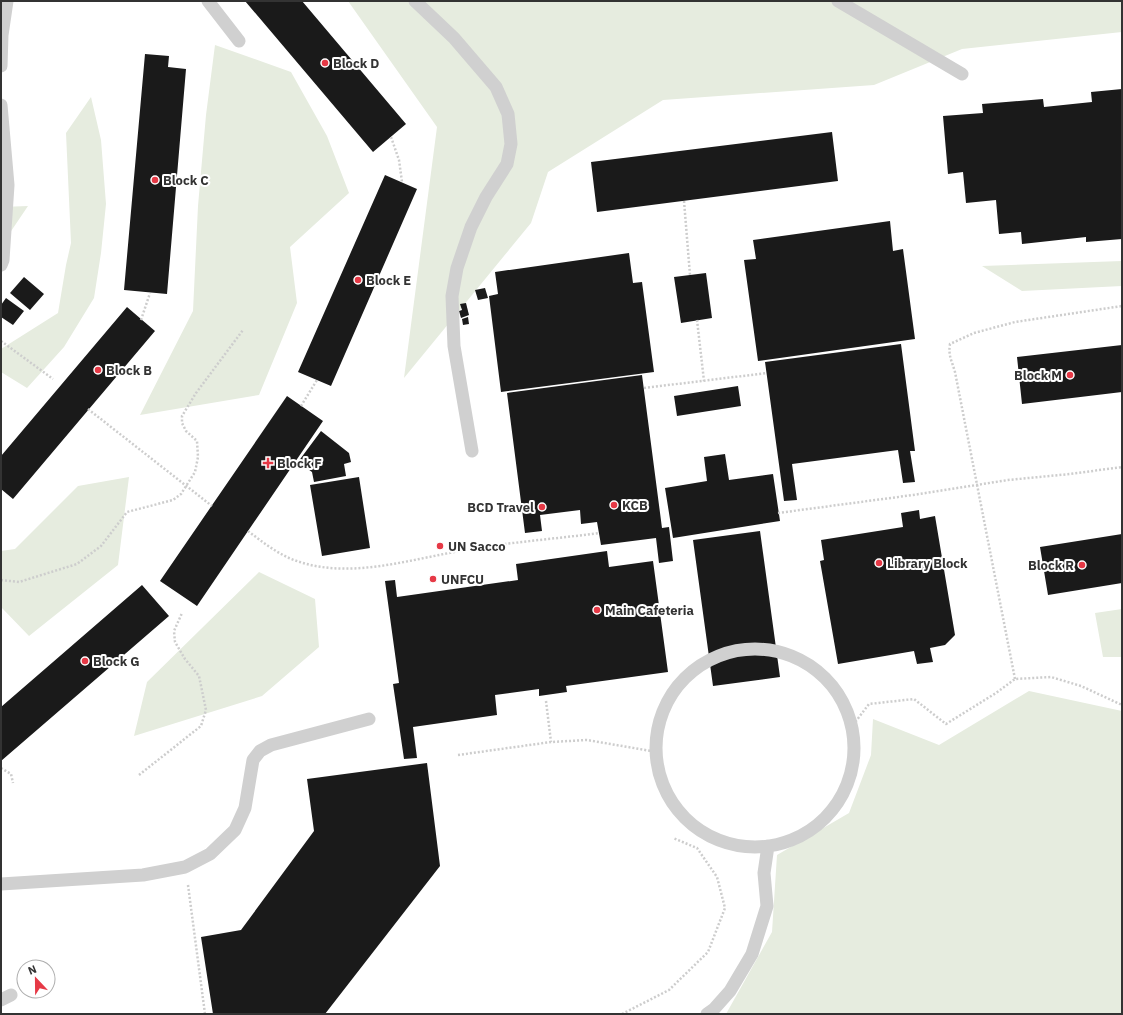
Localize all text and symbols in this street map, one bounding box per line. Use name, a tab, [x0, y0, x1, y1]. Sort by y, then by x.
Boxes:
place label: Block D	[333, 55, 379, 72]
marker: Block D	[320, 58, 330, 68]
place label: Block C	[163, 172, 209, 189]
marker: Block C	[150, 175, 160, 185]
place label: Block E	[366, 272, 411, 289]
marker: Block E	[353, 275, 363, 285]
place label: Block B	[106, 362, 152, 379]
marker: Block B	[93, 365, 103, 375]
place label: Block M	[1014, 367, 1062, 384]
marker: Block M	[1065, 370, 1075, 380]
place label: Block F	[277, 455, 322, 472]
marker: Block F	[262, 457, 274, 469]
place label: KCB	[622, 497, 648, 514]
place label: BCD Travel	[467, 499, 534, 516]
marker: KCB	[609, 500, 619, 510]
marker: BCD Travel	[537, 502, 547, 512]
place label: UN Sacco	[448, 538, 506, 555]
marker: UN Sacco	[435, 541, 445, 551]
place label: Library Block	[887, 555, 968, 572]
place label: Block R	[1028, 557, 1074, 574]
marker: Library Block	[874, 558, 884, 568]
marker: Block R	[1077, 560, 1087, 570]
place label: UNFCU	[441, 571, 484, 588]
marker: UNFCU	[428, 574, 438, 584]
place label: Main Cafeteria	[605, 602, 694, 619]
marker: Main Cafeteria	[592, 605, 602, 615]
place label: Block G	[93, 653, 140, 670]
marker: Block G	[80, 656, 90, 666]
north arrow	[16, 959, 56, 999]
text: N	[26, 962, 39, 978]

